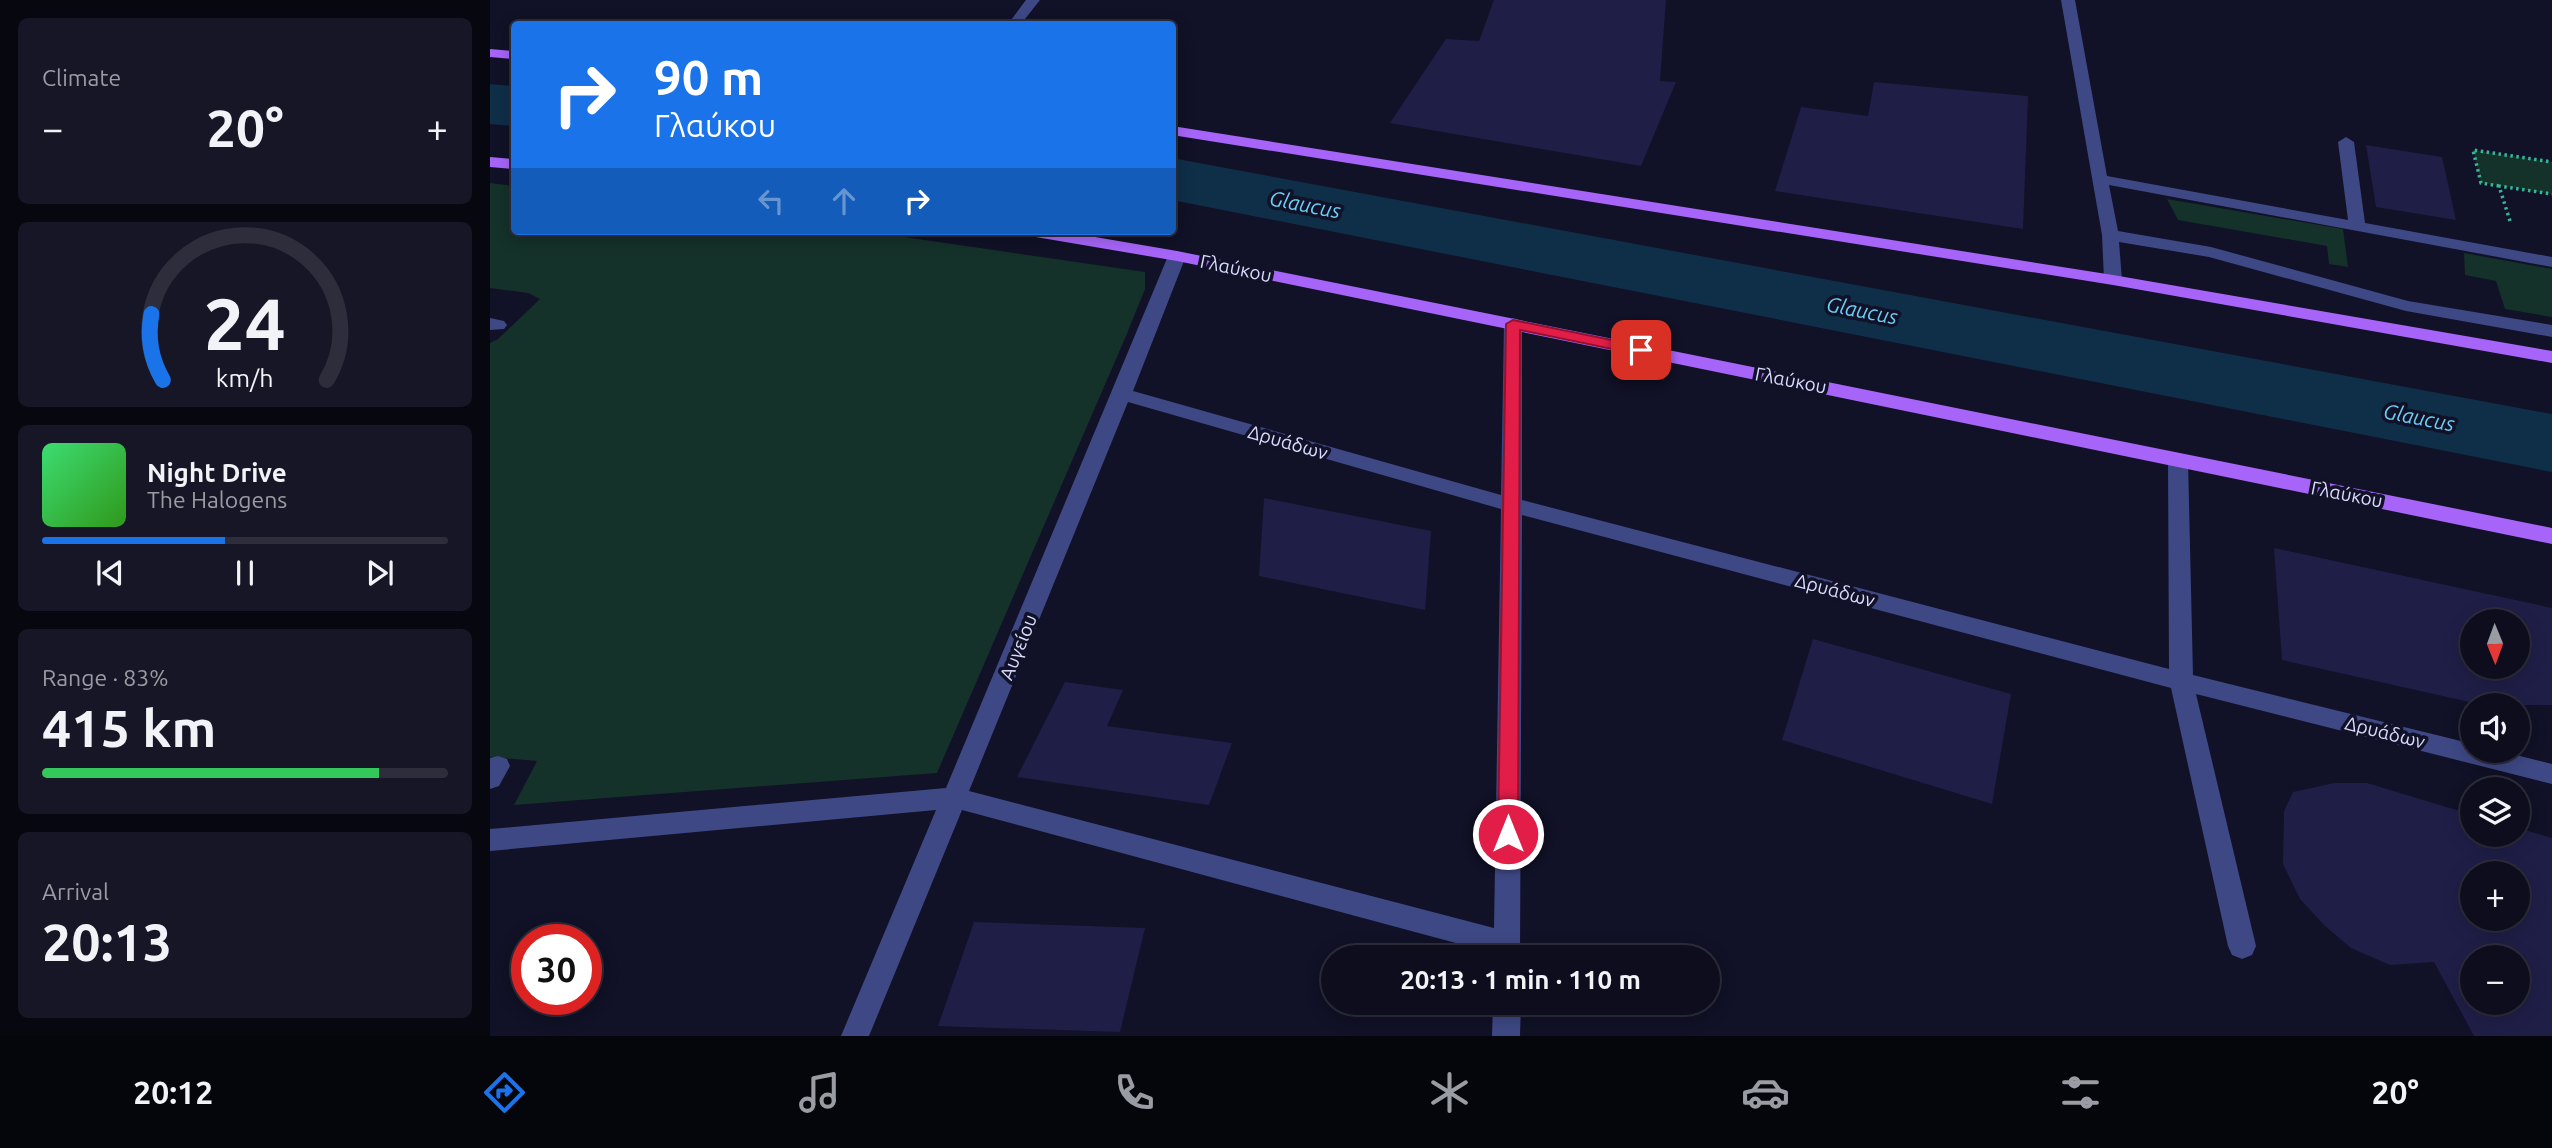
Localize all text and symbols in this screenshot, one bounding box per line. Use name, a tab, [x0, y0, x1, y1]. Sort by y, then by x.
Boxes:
icon: right	[539, 49, 630, 140]
text: 90 m	[654, 49, 763, 104]
text: Climate	[42, 65, 121, 90]
text: 20°	[206, 99, 284, 157]
text: −	[42, 107, 63, 149]
text: +	[427, 107, 448, 149]
text: Γλαύκου	[654, 107, 776, 143]
icon: left	[752, 182, 790, 220]
icon: ahead	[825, 182, 863, 220]
icon: right	[898, 182, 936, 220]
water label: Glaucus	[1268, 185, 1343, 223]
street label: Γλαύκου	[1198, 250, 1274, 286]
text: 24	[204, 283, 286, 365]
water label: Glaucus	[1825, 291, 1900, 329]
pin	[1611, 320, 1671, 380]
icon: arrive	[1622, 331, 1660, 369]
street label: Γλαύκου	[1753, 362, 1829, 398]
text: km/h	[216, 364, 274, 392]
water label: Glaucus	[2382, 398, 2457, 436]
street label: Δρυάδων	[1246, 420, 1330, 464]
text: Night Drive	[147, 458, 287, 487]
street label: Γλαύκου	[2309, 476, 2385, 512]
text: The Halogens	[147, 487, 287, 512]
icon: previous	[91, 554, 129, 592]
icon: pause	[226, 554, 264, 592]
icon: next	[361, 554, 399, 592]
street label: Δρυάδων	[1793, 569, 1877, 611]
north arrow	[2460, 609, 2530, 679]
map controls	[2460, 609, 2530, 1015]
street label: Αυγείου	[995, 611, 1041, 683]
text: Range · 83%	[42, 665, 169, 690]
button: sound	[2460, 693, 2530, 763]
text: 415 km	[42, 699, 216, 757]
street label: Δρυάδων	[2343, 711, 2427, 753]
button: layers	[2460, 777, 2530, 847]
position arrow	[1471, 797, 1545, 871]
button: +	[2460, 861, 2530, 931]
text: Arrival	[42, 879, 109, 904]
text: 20:13	[42, 913, 172, 971]
speed limit sign: 30	[511, 924, 602, 1015]
button: −	[2460, 945, 2530, 1015]
text: 20:13 · 1 min · 110 m	[1400, 965, 1641, 994]
icon: directions	[480, 1068, 529, 1117]
icon: music	[795, 1068, 844, 1117]
icon: phone	[1110, 1068, 1159, 1117]
icon: climate	[1425, 1068, 1474, 1117]
icon: car	[1741, 1068, 1790, 1117]
icon: filters	[2056, 1068, 2105, 1117]
text: 20:12	[133, 1074, 213, 1110]
text: 20°	[2371, 1074, 2419, 1110]

